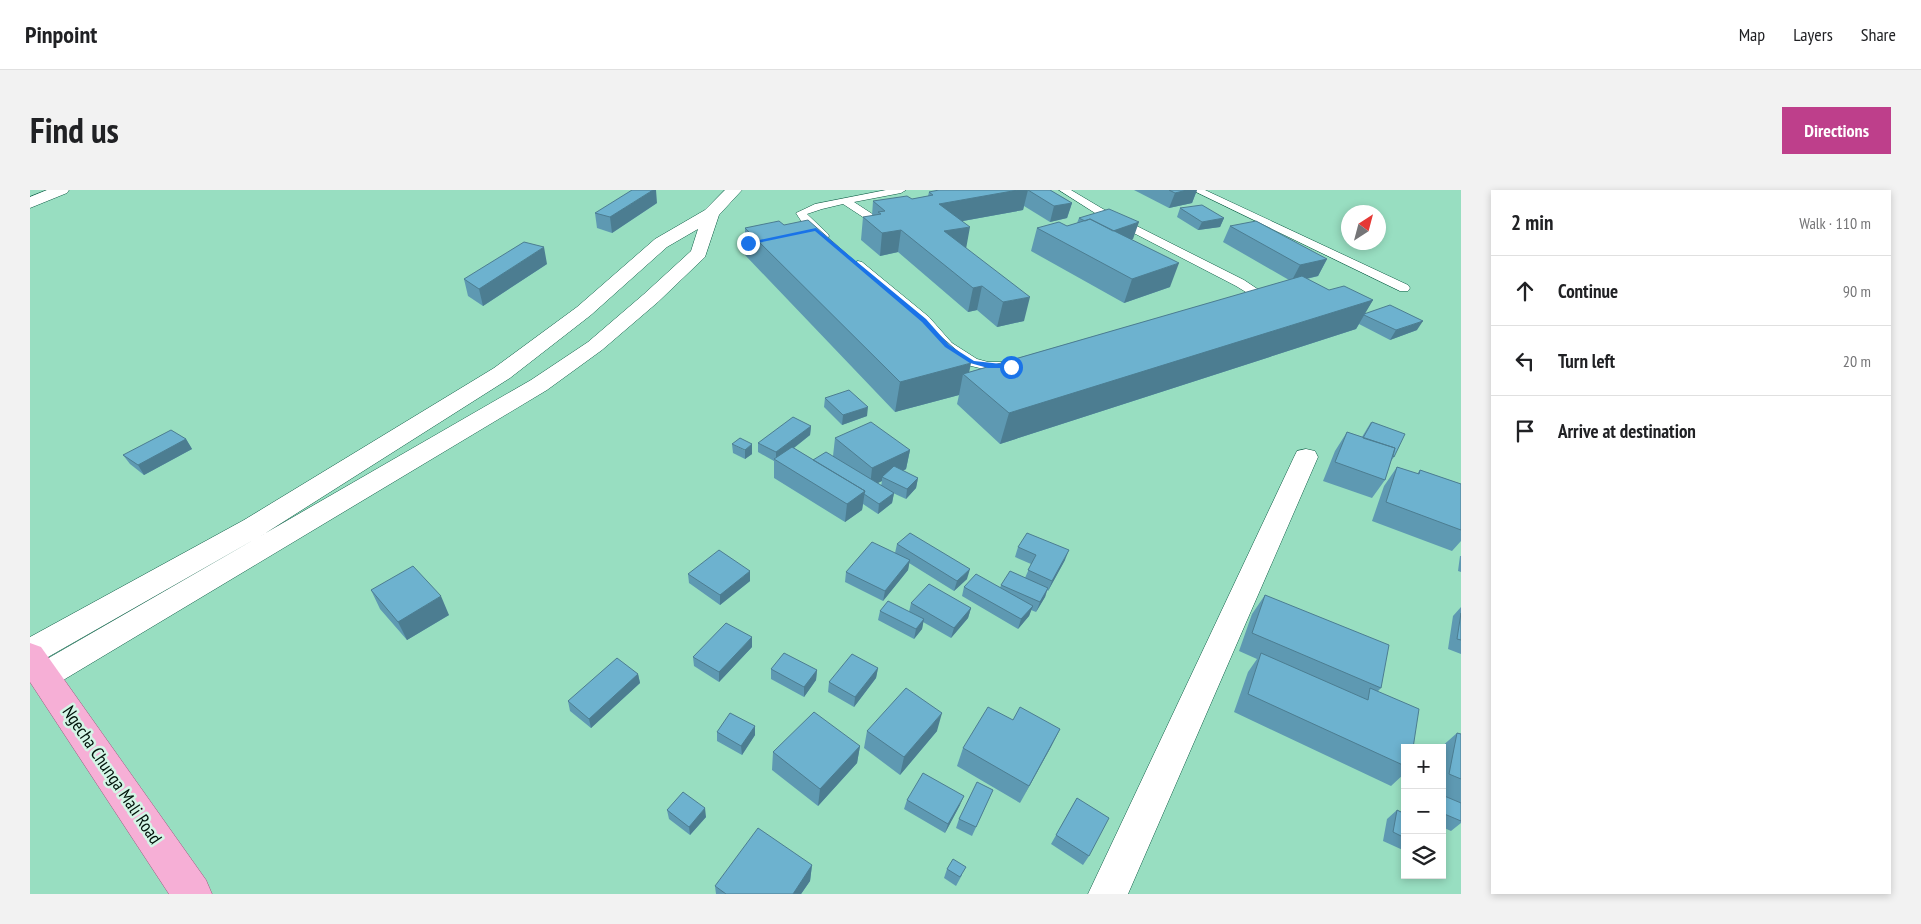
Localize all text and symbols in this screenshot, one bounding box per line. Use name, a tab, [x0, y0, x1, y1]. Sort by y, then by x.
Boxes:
text: Pinpoint	[25, 19, 97, 50]
text: Map	[1739, 23, 1765, 46]
text: Layers	[1793, 23, 1833, 46]
text: Share	[1861, 23, 1896, 46]
text: Find us	[30, 107, 119, 153]
button: Directions	[1782, 107, 1891, 154]
north arrow	[1341, 205, 1386, 250]
text: 2 min	[1511, 209, 1553, 236]
text: Walk · 110 m	[1799, 213, 1871, 233]
route end	[737, 232, 760, 255]
icon: ahead	[1511, 277, 1539, 305]
text: Continue	[1558, 279, 1618, 303]
text: 90 m	[1843, 281, 1871, 301]
icon: left	[1511, 347, 1539, 375]
text: Turn left	[1558, 349, 1615, 373]
text: 20 m	[1843, 351, 1871, 371]
route start	[1000, 356, 1023, 379]
icon: arrive	[1511, 417, 1539, 445]
text: Arrive at destination	[1558, 419, 1696, 443]
street label: Ngecha Chunga Mali Road	[58, 701, 167, 848]
map controls	[1401, 744, 1446, 879]
button: +	[1401, 744, 1446, 789]
button: −	[1401, 789, 1446, 834]
button: layers	[1401, 834, 1446, 879]

